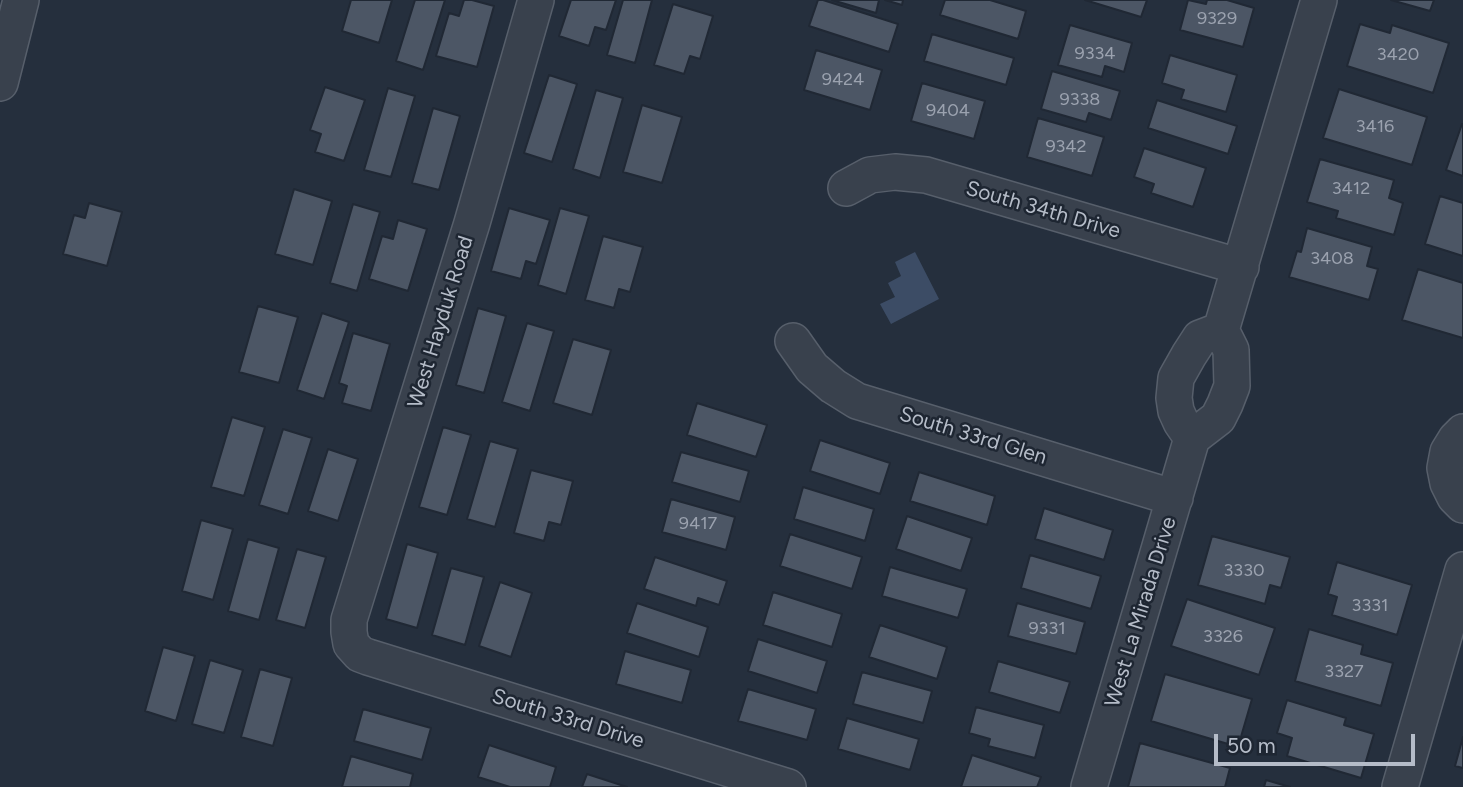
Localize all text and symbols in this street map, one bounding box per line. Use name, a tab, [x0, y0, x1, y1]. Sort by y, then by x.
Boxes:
house number: 9329	[1197, 8, 1237, 30]
house number: 9334	[1075, 43, 1115, 65]
house number: 3420	[1377, 44, 1419, 66]
house number: 9424	[822, 69, 864, 91]
house number: 9338	[1060, 89, 1100, 111]
house number: 9404	[926, 100, 970, 122]
house number: 3416	[1356, 116, 1394, 138]
house number: 9342	[1045, 136, 1087, 158]
street label: South 34th Drive	[963, 176, 1123, 244]
house number: 3412	[1332, 178, 1370, 200]
street label: West Hayduk Road	[403, 233, 479, 411]
house number: 3408	[1310, 248, 1354, 270]
street label: South 33rd Glen	[896, 402, 1050, 470]
house number: 9417	[679, 513, 717, 535]
street label: West La Mirada Drive	[1100, 514, 1182, 710]
house number: 3330	[1224, 560, 1264, 582]
house number: 3331	[1352, 595, 1388, 617]
house number: 9331	[1028, 618, 1066, 640]
house number: 3326	[1203, 626, 1243, 648]
house number: 3327	[1324, 661, 1364, 683]
street label: South 33rd Drive	[489, 684, 647, 754]
scale bar	[1218, 720, 1419, 764]
text: 50 m	[1227, 733, 1276, 758]

